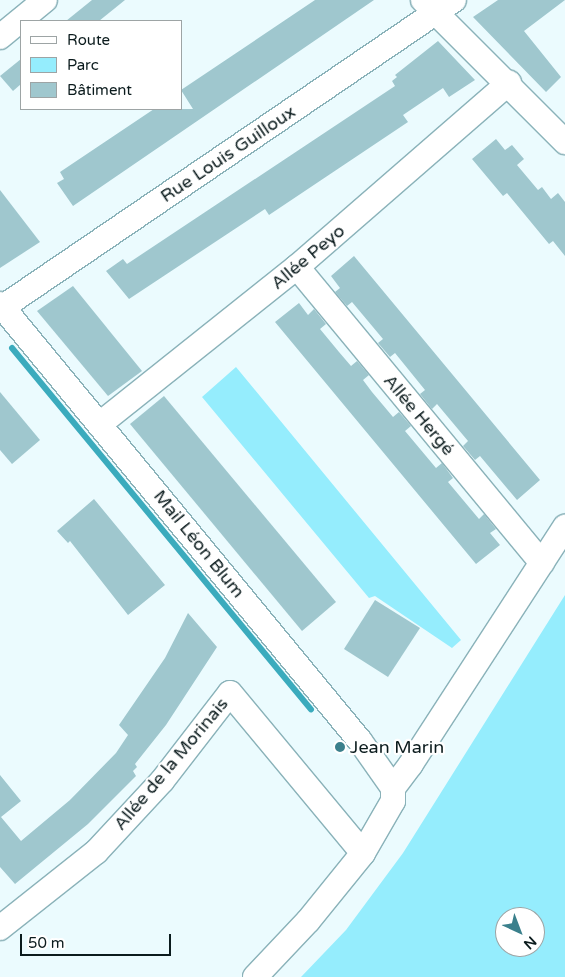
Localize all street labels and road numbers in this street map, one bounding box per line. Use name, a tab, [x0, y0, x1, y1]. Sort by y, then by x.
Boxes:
street label: Rue Louis Guilloux	[156, 101, 300, 207]
street label: Allée Peyo	[267, 220, 349, 294]
street label: Allée Hergé	[379, 370, 459, 460]
street label: Mail Léon Blum	[149, 486, 249, 602]
street label: Allée de la Morinais	[109, 693, 233, 835]

